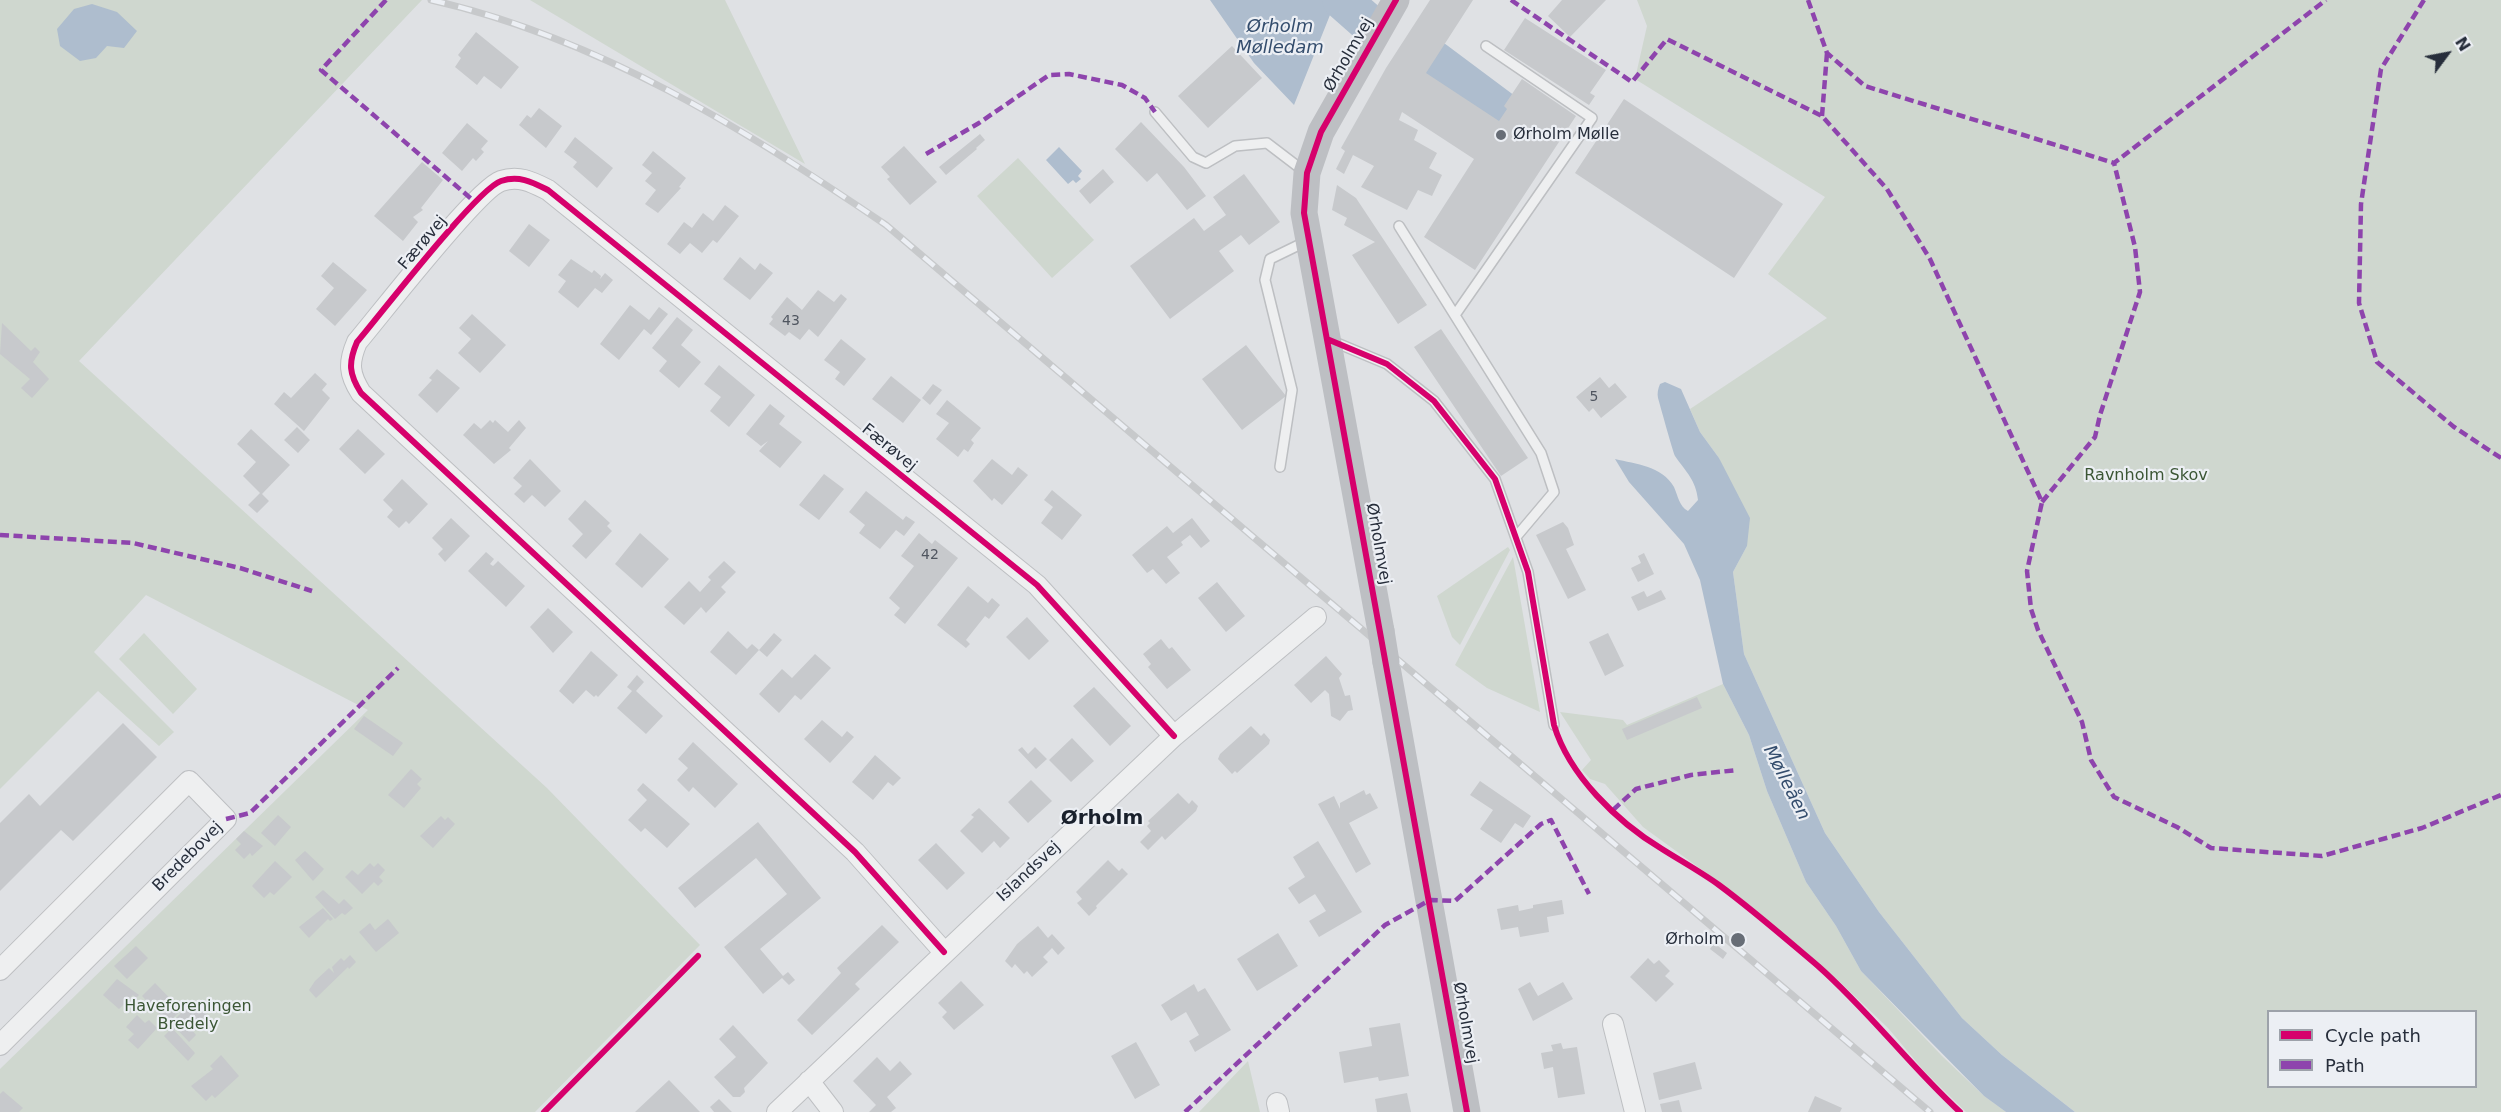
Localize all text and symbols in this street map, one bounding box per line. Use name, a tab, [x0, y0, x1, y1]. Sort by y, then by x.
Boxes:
street label: Ørholmvej	[1320, 14, 1378, 96]
water label: Ørholm Mølledam	[1236, 16, 1324, 58]
north arrow	[2417, 24, 2477, 84]
text: N	[2451, 33, 2474, 55]
place label: Ørholm Mølle	[1513, 125, 1619, 145]
marker: Ørholm Mølle	[1494, 128, 1508, 142]
street label: Færøvej	[395, 212, 451, 274]
house number: 43	[782, 313, 800, 329]
house number: 5	[1590, 389, 1598, 405]
street label: Færøvej	[858, 420, 920, 476]
park label: Ravnholm Skov	[2084, 466, 2208, 486]
street label: Ørholmvej	[1361, 502, 1395, 586]
house number: 42	[921, 547, 939, 563]
water label: Mølleåen	[1758, 742, 1814, 824]
district label: Ørholm	[1061, 807, 1143, 831]
street label: Bredebovej	[149, 818, 227, 896]
street label: Islandsvej	[993, 838, 1065, 906]
place label: Ørholm	[1665, 930, 1724, 950]
marker: Ørholm	[1729, 931, 1747, 949]
street label: Ørholmvej	[1448, 981, 1482, 1065]
park label: Haveforeningen Bredely	[124, 997, 252, 1035]
legend	[2267, 1010, 2477, 1088]
text: Cycle path	[2325, 1025, 2421, 1046]
text: Path	[2325, 1055, 2365, 1076]

